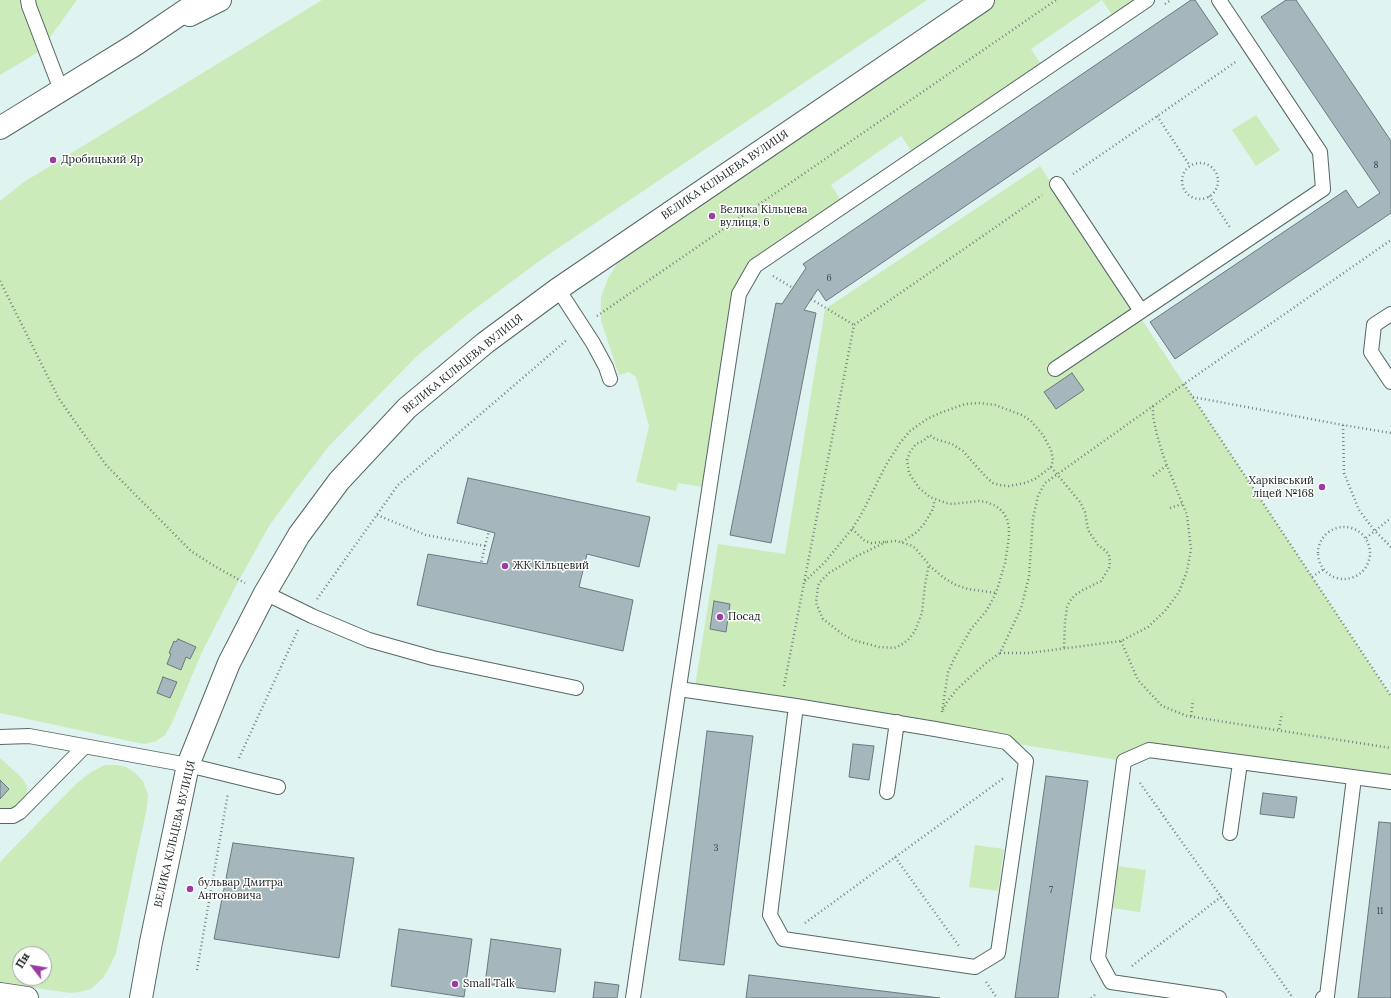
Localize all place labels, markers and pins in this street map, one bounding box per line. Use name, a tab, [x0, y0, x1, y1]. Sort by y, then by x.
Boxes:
place label: Дробицький Яр	[61, 153, 143, 167]
marker: Дробицький Яр	[48, 155, 58, 165]
place label: Велика Кільцева вулиця, 6	[720, 203, 807, 229]
marker: Велика Кільцева вулиця, 6	[707, 211, 717, 221]
place label: Харківський ліцей №168	[1249, 474, 1314, 500]
marker: Харківський ліцей №168	[1317, 482, 1327, 492]
place label: ЖК Кільцевий	[513, 559, 589, 573]
marker: ЖК Кільцевий	[500, 561, 510, 571]
place label: Посад	[728, 610, 761, 624]
marker: Посад	[715, 612, 725, 622]
place label: бульвар Дмитра Антоновича	[198, 876, 283, 902]
marker: бульвар Дмитра Антоновича	[185, 884, 195, 894]
place label: Small Talk	[463, 977, 515, 991]
marker: Small Talk	[450, 979, 460, 989]

